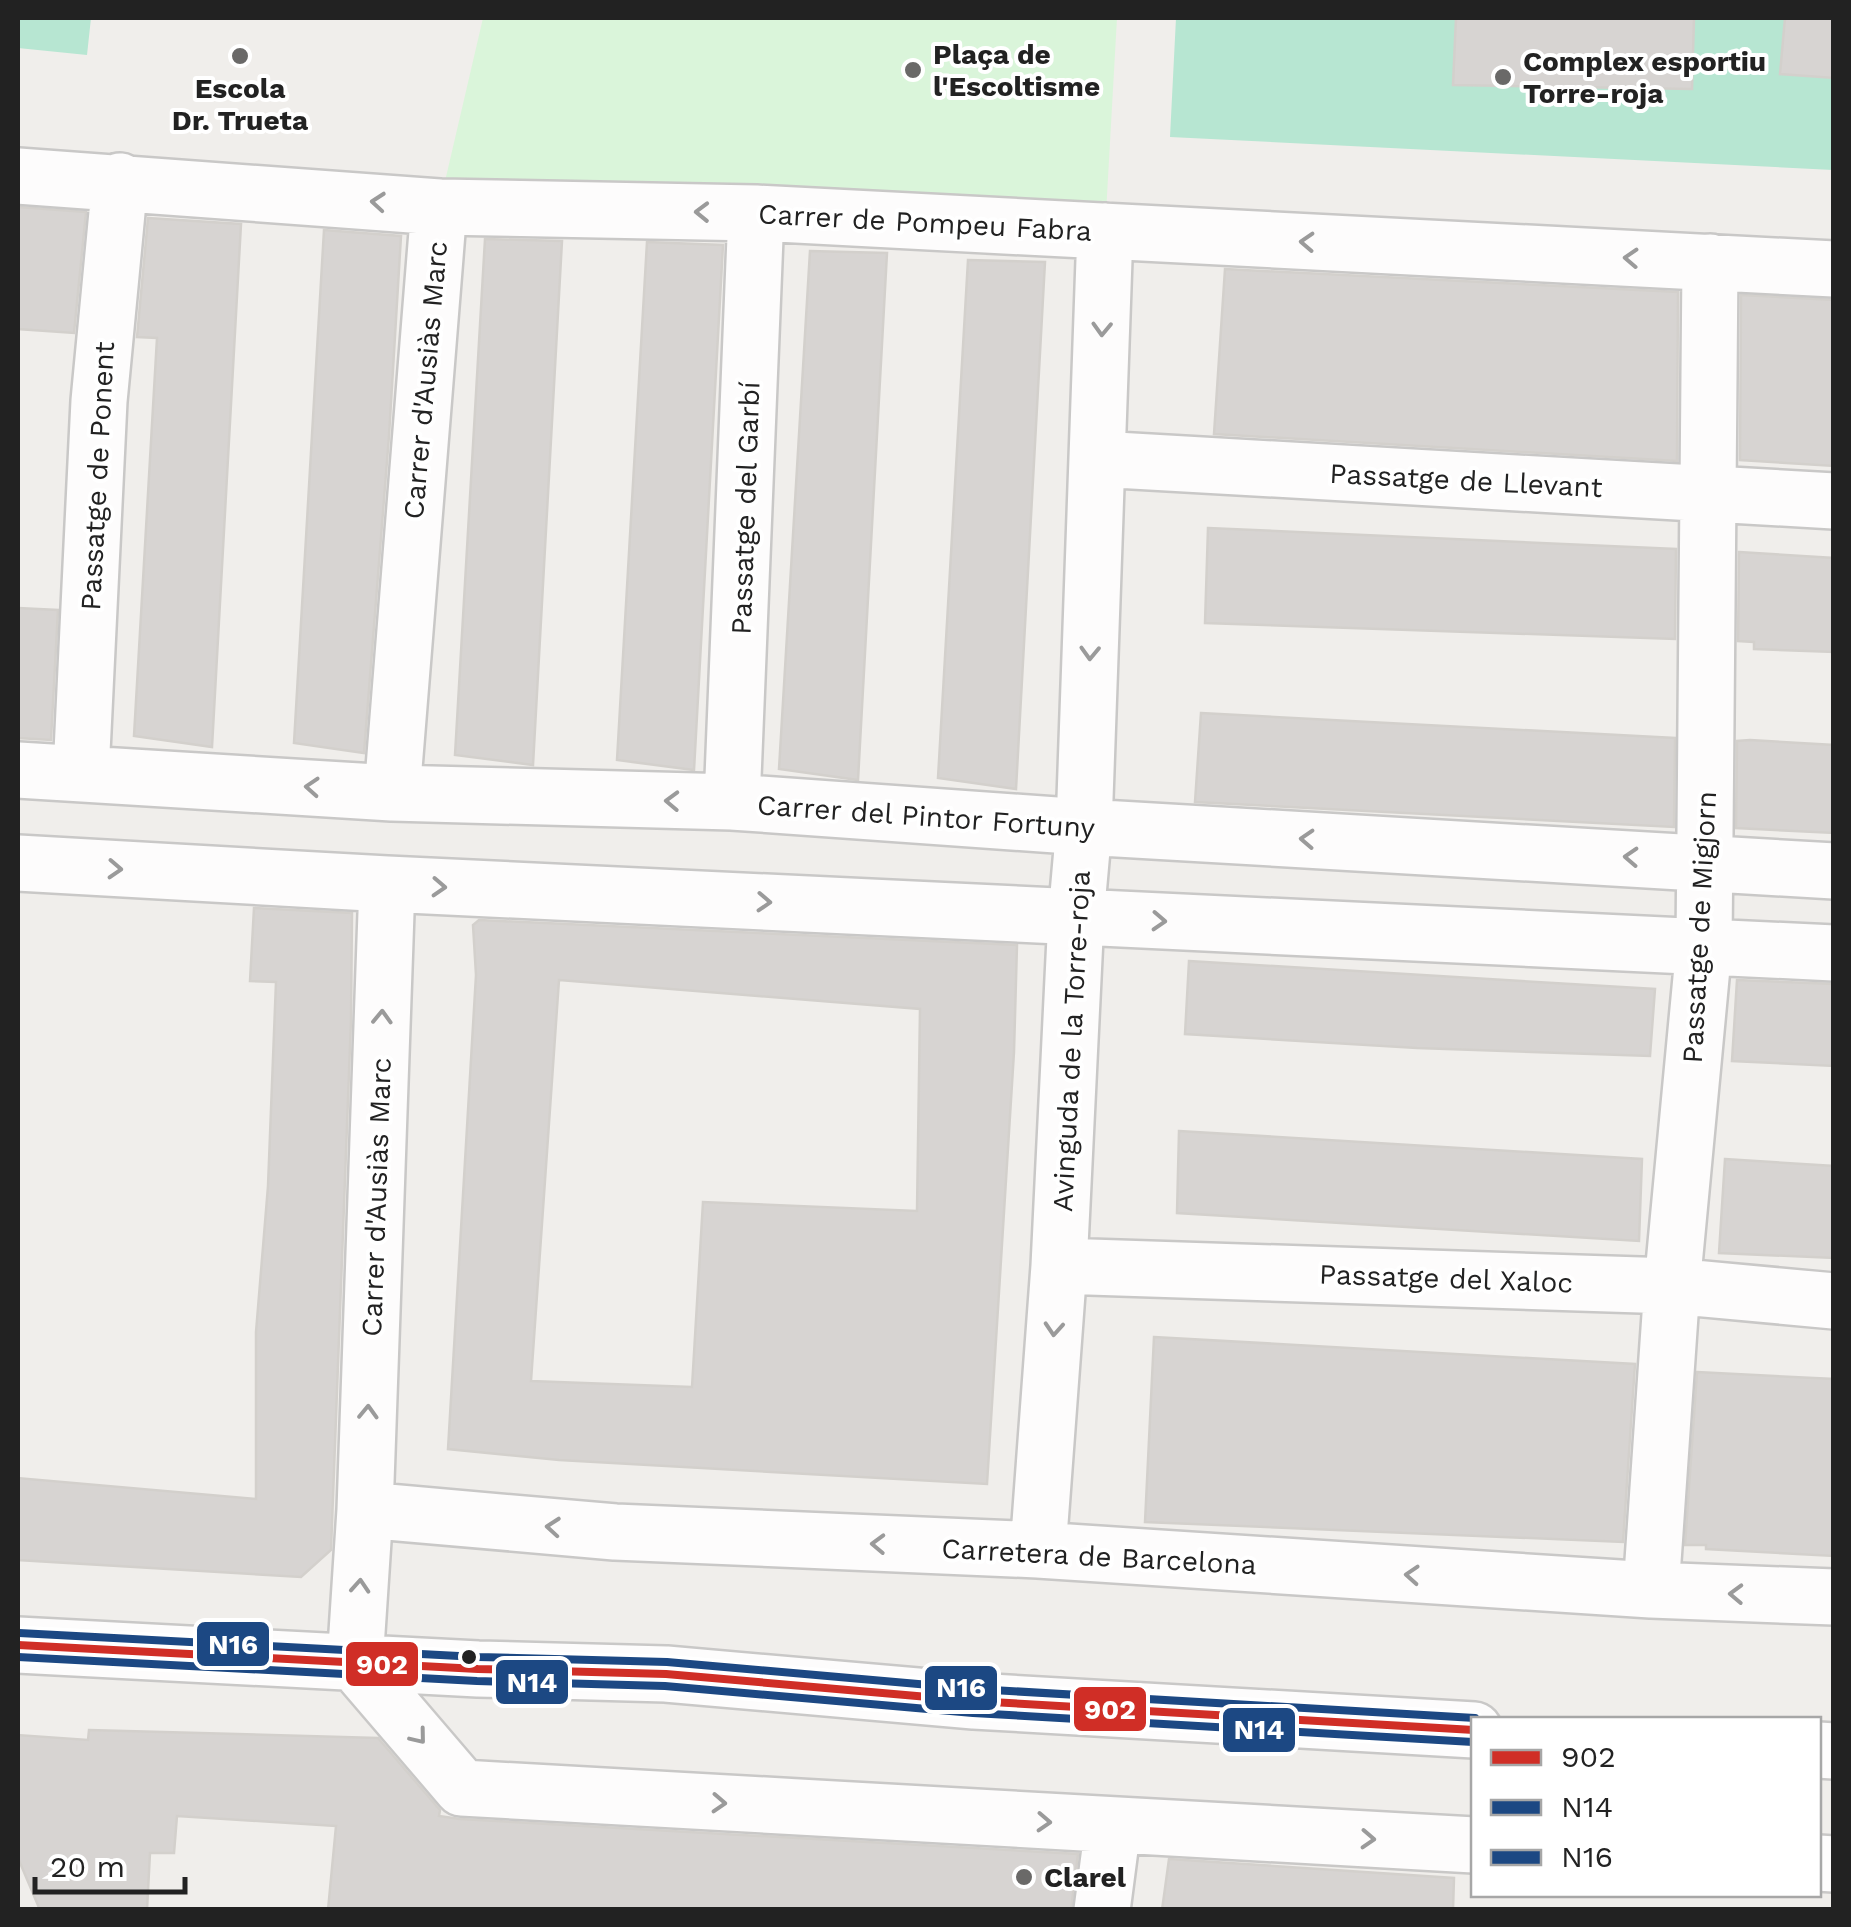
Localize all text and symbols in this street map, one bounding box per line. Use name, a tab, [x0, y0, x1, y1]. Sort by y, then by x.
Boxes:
place label: Plaça de l'Escoltisme	[933, 38, 1100, 103]
marker: Escola Dr. Trueta	[229, 45, 251, 67]
place label: Complex esportiu Torre-roja	[1523, 45, 1766, 110]
marker: Plaça de l'Escoltisme	[902, 59, 924, 81]
marker: Complex esportiu Torre-roja	[1492, 66, 1514, 88]
place label: Escola Dr. Trueta	[172, 72, 309, 137]
one-way arrow	[369, 192, 385, 214]
street label: Carrer de Pompeu Fabra	[757, 197, 1093, 248]
one-way arrow	[694, 202, 710, 223]
one-way arrow	[1298, 231, 1314, 252]
street label: Carrer d'Ausiàs Marc	[397, 239, 454, 521]
one-way arrow	[1623, 248, 1639, 269]
one-way arrow	[1091, 321, 1112, 337]
street label: Passatge de Ponent	[74, 340, 121, 611]
street label: Passatge del Garbí	[725, 381, 766, 635]
street label: Passatge de Llevant	[1329, 457, 1604, 504]
one-way arrow	[1080, 646, 1101, 662]
one-way arrow	[304, 777, 320, 799]
street label: Carrer del Pintor Fortuny	[756, 788, 1097, 845]
one-way arrow	[663, 790, 679, 811]
street label: Passatge de Migjorn	[1676, 790, 1723, 1064]
one-way arrow	[1298, 829, 1314, 850]
one-way arrow	[1623, 847, 1639, 868]
one-way arrow	[107, 858, 123, 879]
street label: Avinguda de la Torre-roja	[1046, 869, 1097, 1213]
one-way arrow	[432, 876, 448, 897]
one-way arrow	[756, 891, 772, 912]
one-way arrow	[1151, 910, 1167, 931]
one-way arrow	[372, 1009, 393, 1025]
street label: Carrer d'Ausiàs Marc	[355, 1057, 398, 1337]
street label: Passatge del Xaloc	[1318, 1258, 1574, 1299]
one-way arrow	[1044, 1321, 1065, 1337]
one-way arrow	[358, 1404, 379, 1420]
one-way arrow	[545, 1516, 561, 1538]
street label: Carretera de Barcelona	[941, 1532, 1258, 1581]
one-way arrow	[869, 1533, 885, 1554]
one-way arrow	[1403, 1565, 1419, 1586]
one-way arrow	[349, 1578, 370, 1594]
one-way arrow	[1728, 1583, 1744, 1604]
line badge: N16	[195, 1620, 271, 1668]
text: N16	[208, 1628, 258, 1661]
line badge: 902	[344, 1640, 420, 1688]
unlabelled marker	[459, 1647, 479, 1667]
text: 902	[356, 1648, 408, 1681]
line badge: N14	[494, 1658, 570, 1706]
line badge: N16	[923, 1664, 999, 1712]
text: N14	[507, 1666, 557, 1699]
text: N16	[936, 1671, 986, 1704]
line badge: 902	[1072, 1685, 1148, 1733]
text: 902	[1084, 1693, 1136, 1726]
line badge: N14	[1221, 1706, 1297, 1754]
text: N14	[1234, 1713, 1284, 1746]
legend	[1471, 1717, 1821, 1897]
one-way arrow	[407, 1725, 425, 1743]
text: 902	[1561, 1739, 1616, 1774]
text: N14	[1561, 1789, 1613, 1824]
one-way arrow	[712, 1792, 728, 1813]
one-way arrow	[1036, 1811, 1052, 1832]
one-way arrow	[1361, 1828, 1377, 1849]
scale bar	[35, 1832, 185, 1894]
text: N16	[1561, 1839, 1613, 1874]
text: 20 m	[50, 1849, 125, 1884]
place label: Clarel	[1044, 1861, 1127, 1894]
marker: Clarel	[1013, 1866, 1035, 1888]

